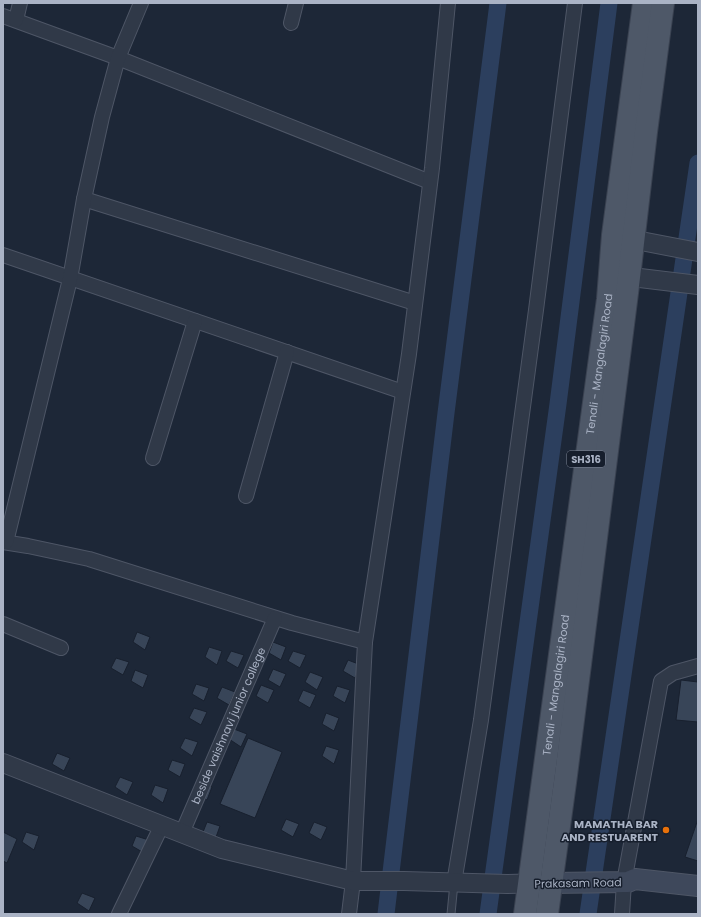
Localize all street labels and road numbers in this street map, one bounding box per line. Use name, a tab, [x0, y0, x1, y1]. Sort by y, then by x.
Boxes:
street label: Tenali - Mangalagiri Road	[582, 293, 616, 436]
road number: SH316	[567, 451, 605, 467]
street label: Tenali - Mangalagiri Road	[538, 614, 573, 757]
street label: beside vaishnavi junior college	[188, 645, 269, 806]
street label: Prakasam Road	[534, 874, 622, 892]

